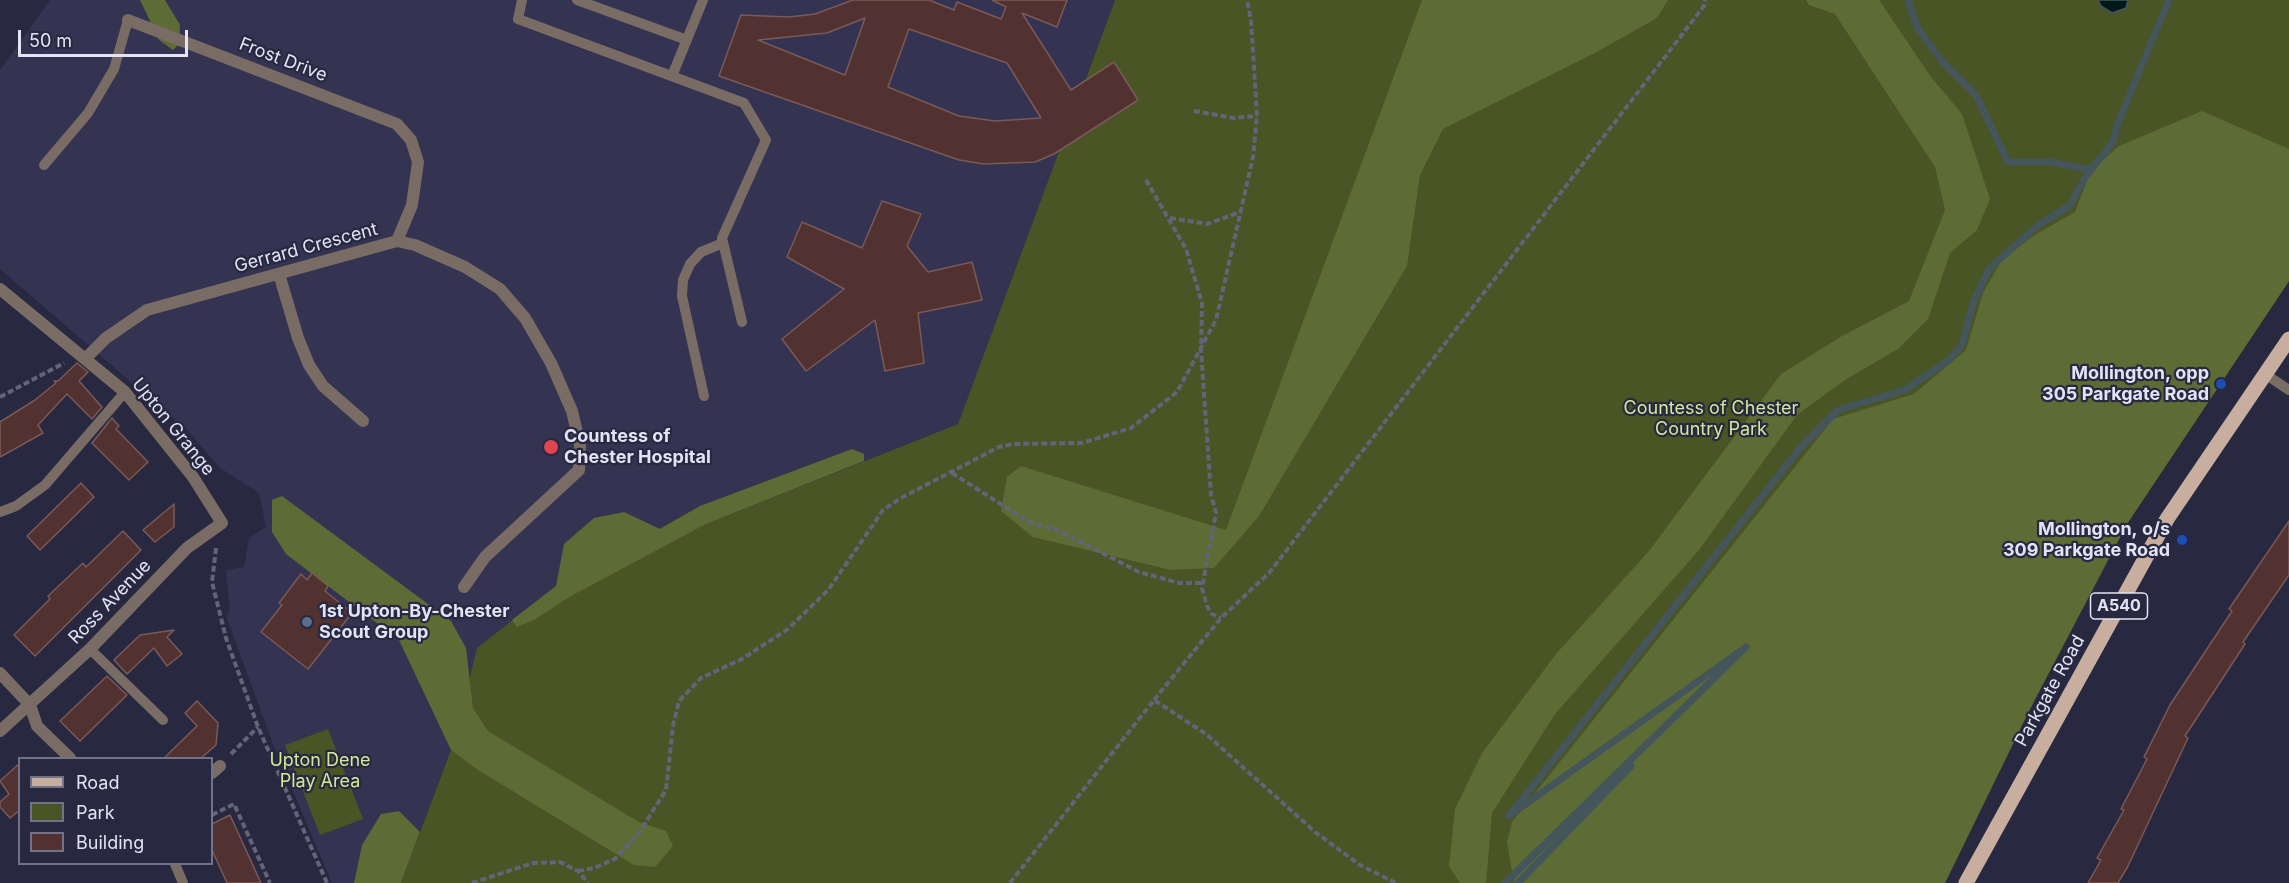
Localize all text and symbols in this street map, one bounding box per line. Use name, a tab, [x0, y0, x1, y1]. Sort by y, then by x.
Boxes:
scale bar	[21, 18, 190, 56]
text: 50 m	[29, 30, 72, 51]
street label: Frost Drive	[236, 33, 330, 87]
street label: Gerrard Crescent	[232, 218, 380, 278]
place label: Mollington, opp 305 Parkgate Road	[2042, 363, 2209, 406]
street label: Upton Grange	[127, 374, 219, 480]
marker: Mollington, opp 305 Parkgate Road	[2214, 377, 2228, 391]
park label: Countess of Chester Country Park	[1624, 398, 1798, 440]
place label: Countess of Chester Hospital	[564, 426, 711, 468]
marker: Countess of Chester Hospital	[542, 438, 560, 456]
place label: Mollington, o/s 309 Parkgate Road	[2003, 519, 2170, 562]
marker: Mollington, o/s 309 Parkgate Road	[2175, 533, 2189, 547]
street label: Ross Avenue	[64, 555, 156, 649]
road number: A540	[2090, 593, 2148, 619]
place label: 1st Upton-By-Chester Scout Group	[319, 601, 510, 644]
marker: 1st Upton-By-Chester Scout Group	[300, 615, 314, 629]
street label: Parkgate Road	[2011, 632, 2089, 750]
park label: Upton Dene Play Area	[269, 750, 371, 792]
legend	[18, 757, 213, 865]
text: Road	[76, 772, 119, 793]
text: Park	[76, 802, 115, 823]
text: Building	[76, 832, 144, 853]

